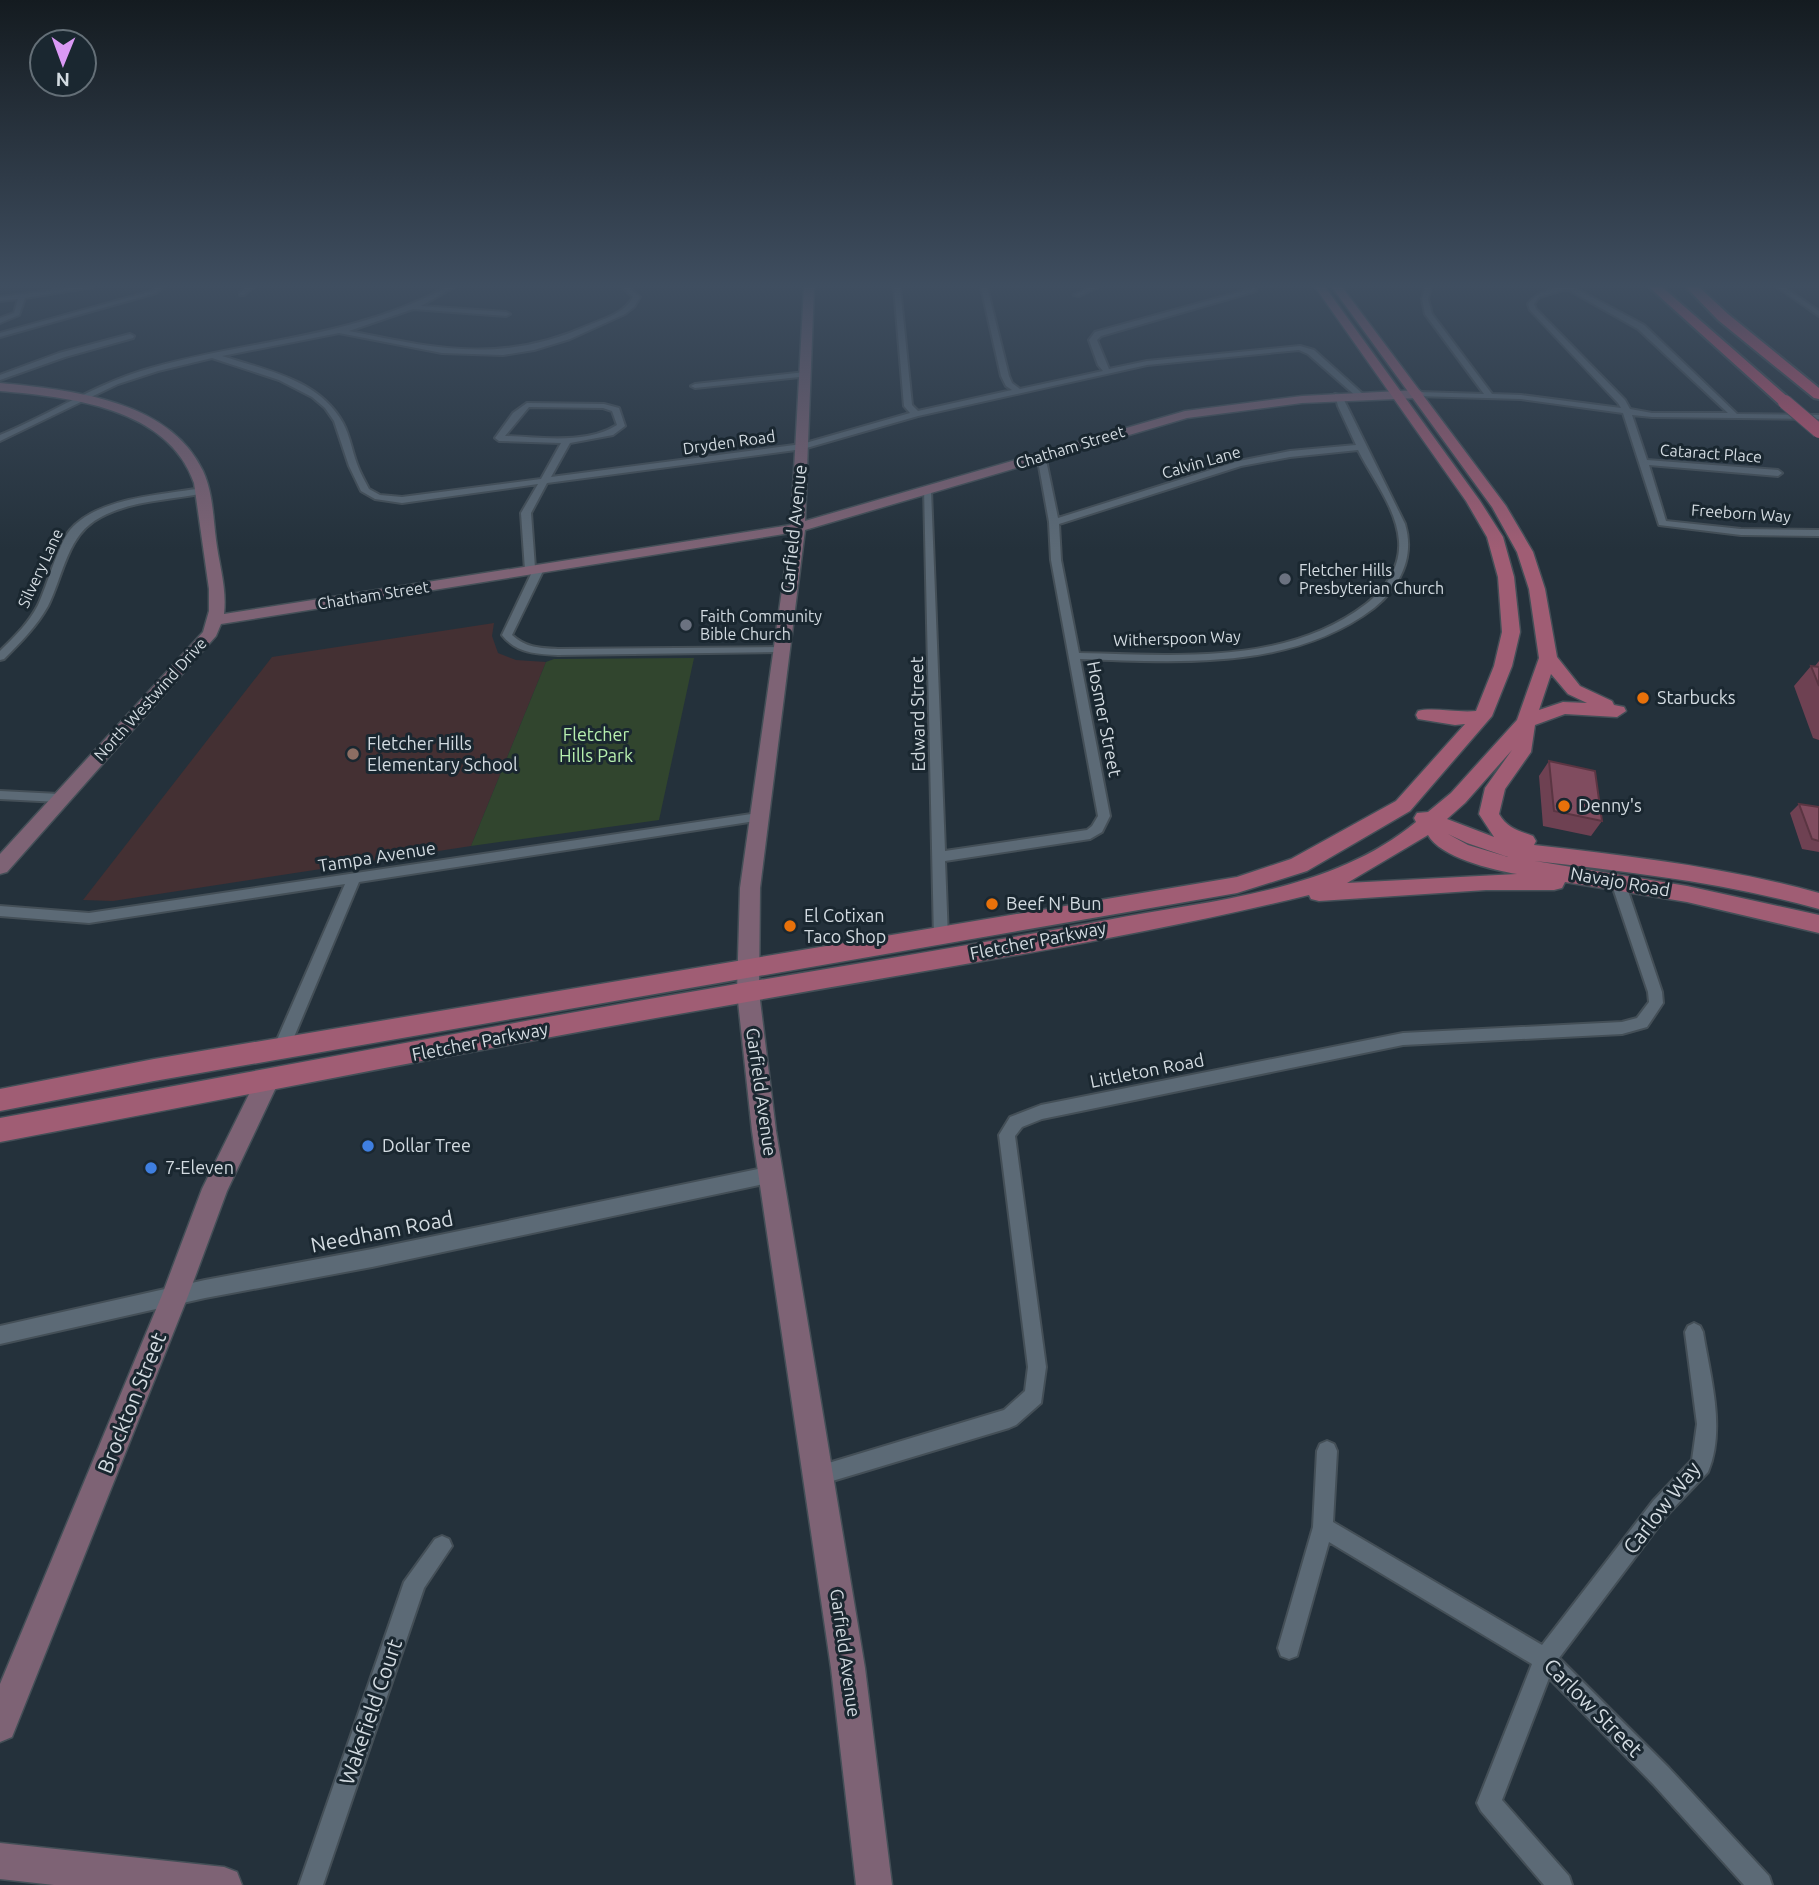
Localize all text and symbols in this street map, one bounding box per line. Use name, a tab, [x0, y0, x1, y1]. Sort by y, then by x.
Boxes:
north arrow	[28, 28, 98, 98]
text: N	[55, 69, 70, 91]
street label: Chatham Street	[1013, 422, 1127, 472]
street label: Dryden Road	[682, 427, 776, 457]
street label: Cataract Place	[1659, 440, 1763, 466]
street label: Calvin Lane	[1160, 442, 1242, 482]
street label: Garfield Avenue	[776, 464, 810, 594]
street label: Freeborn Way	[1691, 501, 1792, 525]
street label: Silvery Lane	[14, 526, 66, 610]
place label: Fletcher Hills Presbyterian Church	[1299, 561, 1444, 597]
marker: Fletcher Hills Presbyterian Church	[1277, 571, 1293, 587]
street label: Chatham Street	[316, 577, 431, 613]
place label: Faith Community Bible Church	[700, 607, 822, 643]
marker: Faith Community Bible Church	[678, 617, 694, 633]
street label: Witherspoon Way	[1113, 627, 1241, 649]
street label: North Westwind Drive	[90, 634, 210, 764]
street label: Edward Street	[906, 656, 928, 772]
street label: Hosmer Street	[1084, 659, 1126, 778]
place label: Starbucks	[1657, 687, 1736, 707]
marker: Starbucks	[1635, 690, 1651, 706]
park label: Fletcher Hills Park	[559, 724, 633, 765]
place label: Fletcher Hills Elementary School	[367, 733, 518, 774]
marker: Fletcher Hills Elementary School	[345, 746, 361, 762]
place label: Denny's	[1578, 795, 1642, 815]
marker: Denny's	[1556, 798, 1572, 814]
street label: Tampa Avenue	[317, 837, 437, 875]
street label: Navajo Road	[1569, 862, 1671, 900]
place label: Beef N' Bun	[1006, 893, 1102, 913]
marker: Beef N' Bun	[984, 896, 1000, 912]
place label: El Cotixan Taco Shop	[804, 905, 886, 946]
street label: Fletcher Parkway	[968, 917, 1108, 963]
marker: El Cotixan Taco Shop	[782, 918, 798, 934]
street label: Fletcher Parkway	[410, 1018, 550, 1064]
street label: Garfield Avenue	[743, 1027, 781, 1157]
street label: Littleton Road	[1088, 1049, 1206, 1091]
place label: Dollar Tree	[382, 1135, 471, 1155]
marker: Dollar Tree	[360, 1138, 376, 1154]
place label: 7-Eleven	[165, 1157, 234, 1177]
marker: 7-Eleven	[143, 1160, 159, 1176]
street label: Needham Road	[309, 1205, 455, 1257]
street label: Brockton Street	[92, 1329, 170, 1477]
street label: Carlow Way	[1618, 1456, 1705, 1558]
street label: Garfield Avenue	[827, 1588, 865, 1718]
street label: Wakefield Court	[334, 1636, 406, 1788]
street label: Carlow Street	[1540, 1653, 1648, 1761]

